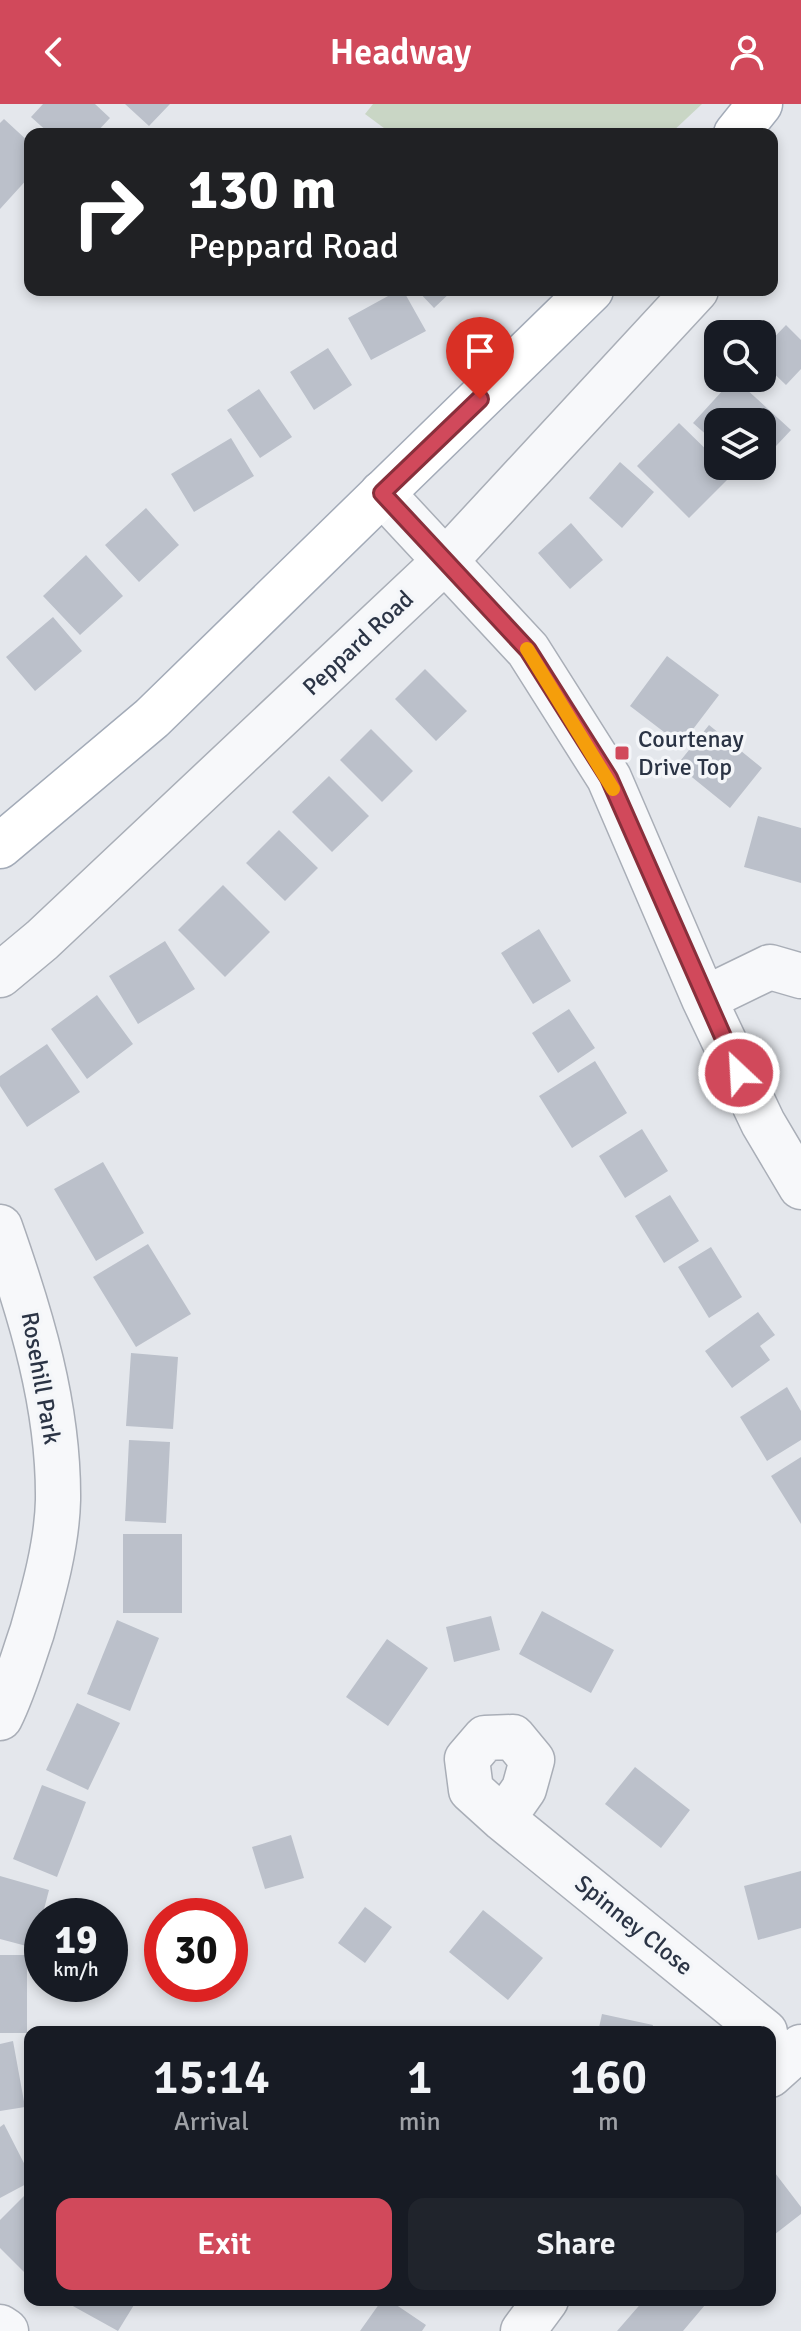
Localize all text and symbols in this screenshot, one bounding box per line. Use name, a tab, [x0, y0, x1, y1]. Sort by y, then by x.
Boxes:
icon: back	[32, 30, 76, 74]
text: Headway	[330, 30, 471, 75]
icon: person	[725, 30, 769, 74]
text: 130 m	[188, 155, 336, 224]
icon: right	[56, 160, 160, 264]
text: Peppard Road	[188, 224, 399, 269]
pin	[446, 317, 514, 399]
map controls	[704, 320, 776, 480]
button: search	[704, 320, 776, 392]
icon: arrive	[458, 329, 502, 373]
button: layers	[704, 408, 776, 480]
street label: Peppard Road	[296, 584, 420, 702]
place label: Courtenay Drive Top	[638, 724, 744, 782]
marker: Courtenay Drive Top	[613, 744, 631, 762]
position arrow	[697, 1031, 781, 1115]
street label: Rosehill Park	[15, 1309, 67, 1447]
street label: Spinney Close	[569, 1868, 699, 1982]
speed limit sign: 30	[144, 1898, 248, 2002]
text: 19	[54, 1915, 98, 1965]
text: km/h	[53, 1957, 99, 1982]
text: 15:14	[153, 2048, 270, 2107]
text: 1	[407, 2048, 433, 2107]
text: 160	[569, 2048, 647, 2107]
text: Arrival	[174, 2106, 249, 2138]
text: min	[399, 2106, 441, 2138]
text: m	[598, 2106, 619, 2138]
button: Exit	[56, 2198, 392, 2290]
button: Share	[408, 2198, 744, 2290]

